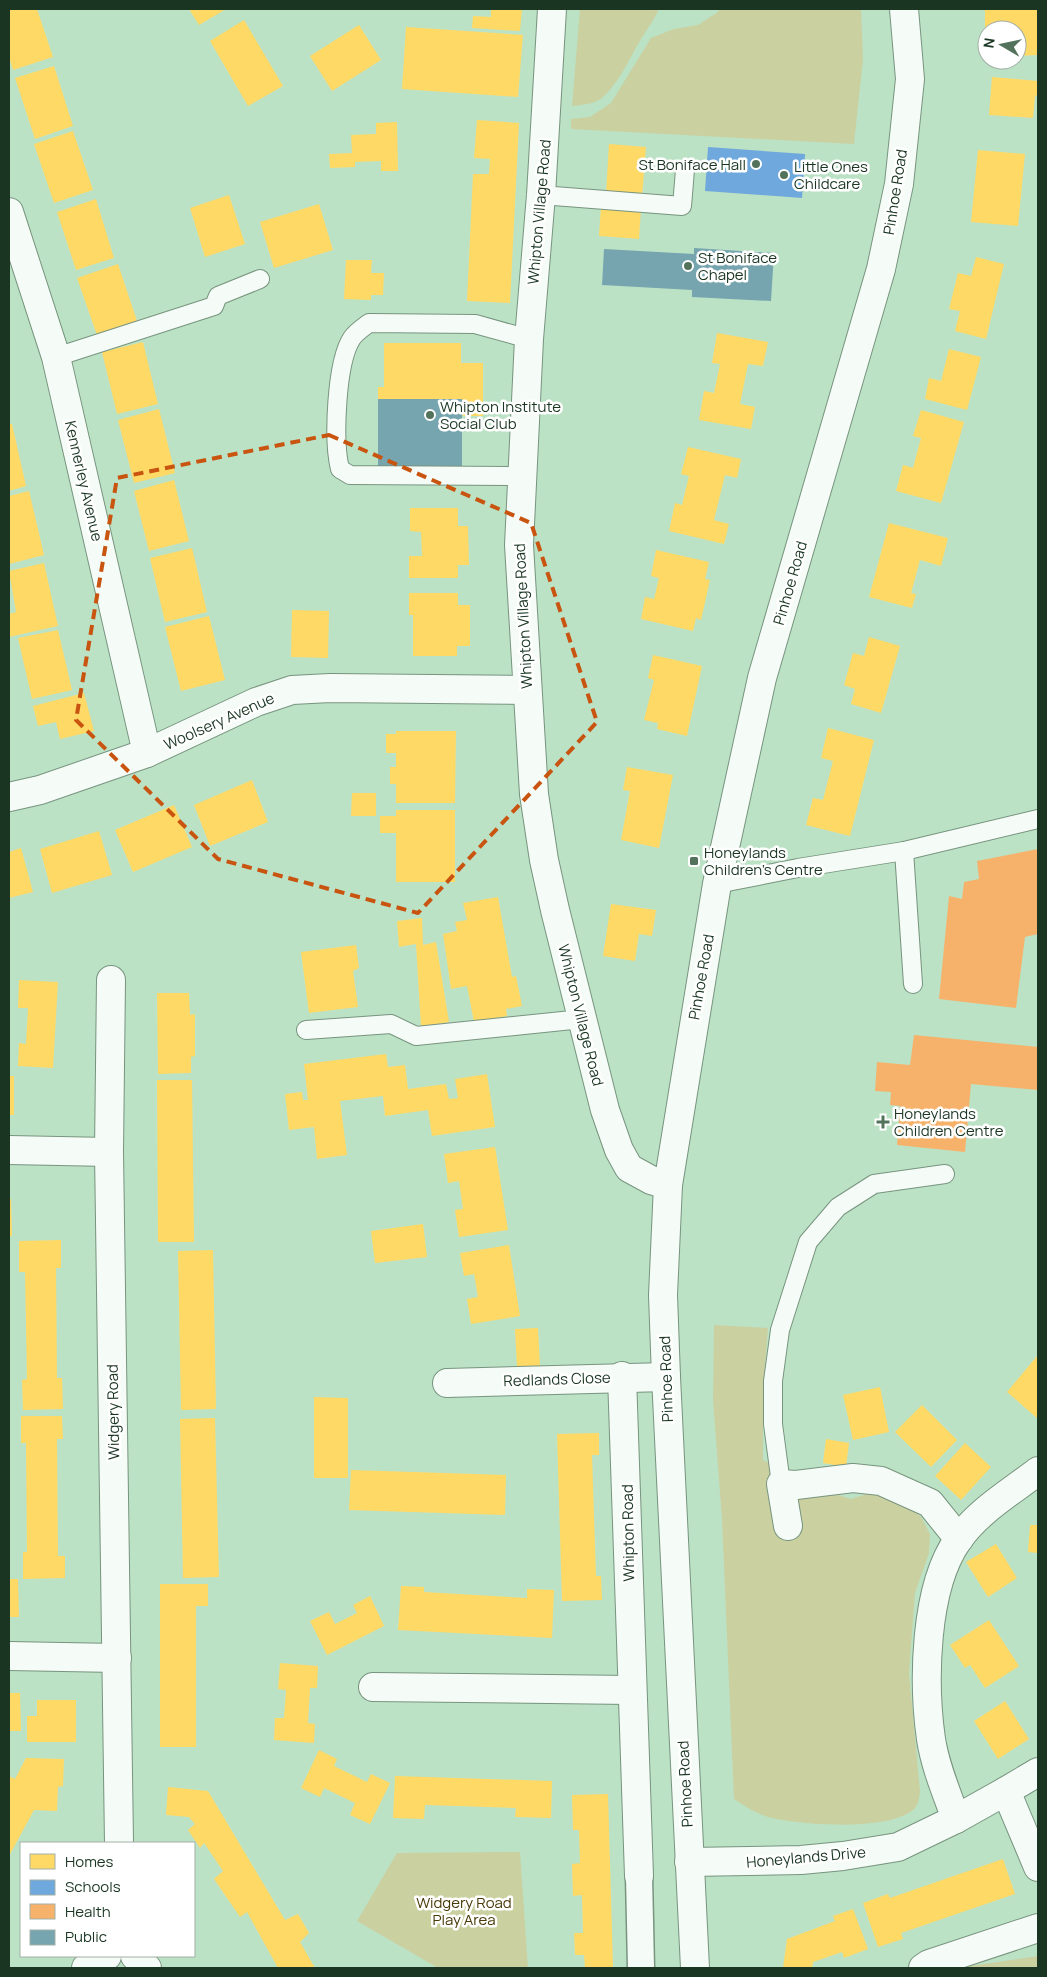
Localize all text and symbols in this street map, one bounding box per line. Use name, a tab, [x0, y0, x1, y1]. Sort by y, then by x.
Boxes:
north arrow	[977, 20, 1027, 70]
text: N	[978, 36, 999, 49]
street label: Whipton Village Road	[522, 139, 556, 285]
street label: Pinhoe Road	[878, 148, 912, 236]
place label: St Boniface Hall	[638, 154, 746, 175]
place label: Little Ones Childcare	[794, 156, 868, 194]
marker: St Boniface Hall	[750, 158, 762, 170]
marker: Little Ones Childcare	[778, 169, 790, 181]
place label: St Boniface Chapel	[698, 247, 777, 285]
marker: St Boniface Chapel	[682, 260, 694, 272]
place label: Whipton Institute Social Club	[440, 396, 561, 434]
marker: Whipton Institute Social Club	[424, 409, 436, 421]
street label: Kennerley Avenue	[60, 419, 108, 544]
street label: Pinhoe Road	[768, 538, 812, 628]
street label: Whipton Village Road	[509, 543, 537, 689]
street label: Woolsery Avenue	[161, 687, 278, 755]
place label: Honeylands Children's Centre	[704, 842, 823, 880]
marker: Honeylands Children's Centre	[688, 855, 700, 867]
street label: Pinhoe Road	[683, 933, 719, 1021]
street label: Whipton Village Road	[553, 942, 609, 1088]
place label: Honeylands Children Centre	[894, 1103, 1004, 1141]
marker: Honeylands Children Centre	[876, 1115, 890, 1129]
street label: Pinhoe Road	[654, 1335, 678, 1423]
street label: Widgery Road	[102, 1364, 124, 1460]
street label: Redlands Close	[503, 1367, 611, 1391]
street label: Whipton Road	[617, 1484, 639, 1582]
street label: Pinhoe Road	[672, 1740, 698, 1828]
street label: Honeylands Drive	[745, 1841, 867, 1873]
legend	[20, 1842, 195, 1957]
text: Homes	[65, 1851, 114, 1872]
text: Schools	[65, 1876, 121, 1897]
park label: Widgery Road Play Area	[416, 1892, 512, 1930]
text: Health	[65, 1901, 111, 1922]
text: Public	[65, 1926, 107, 1947]

